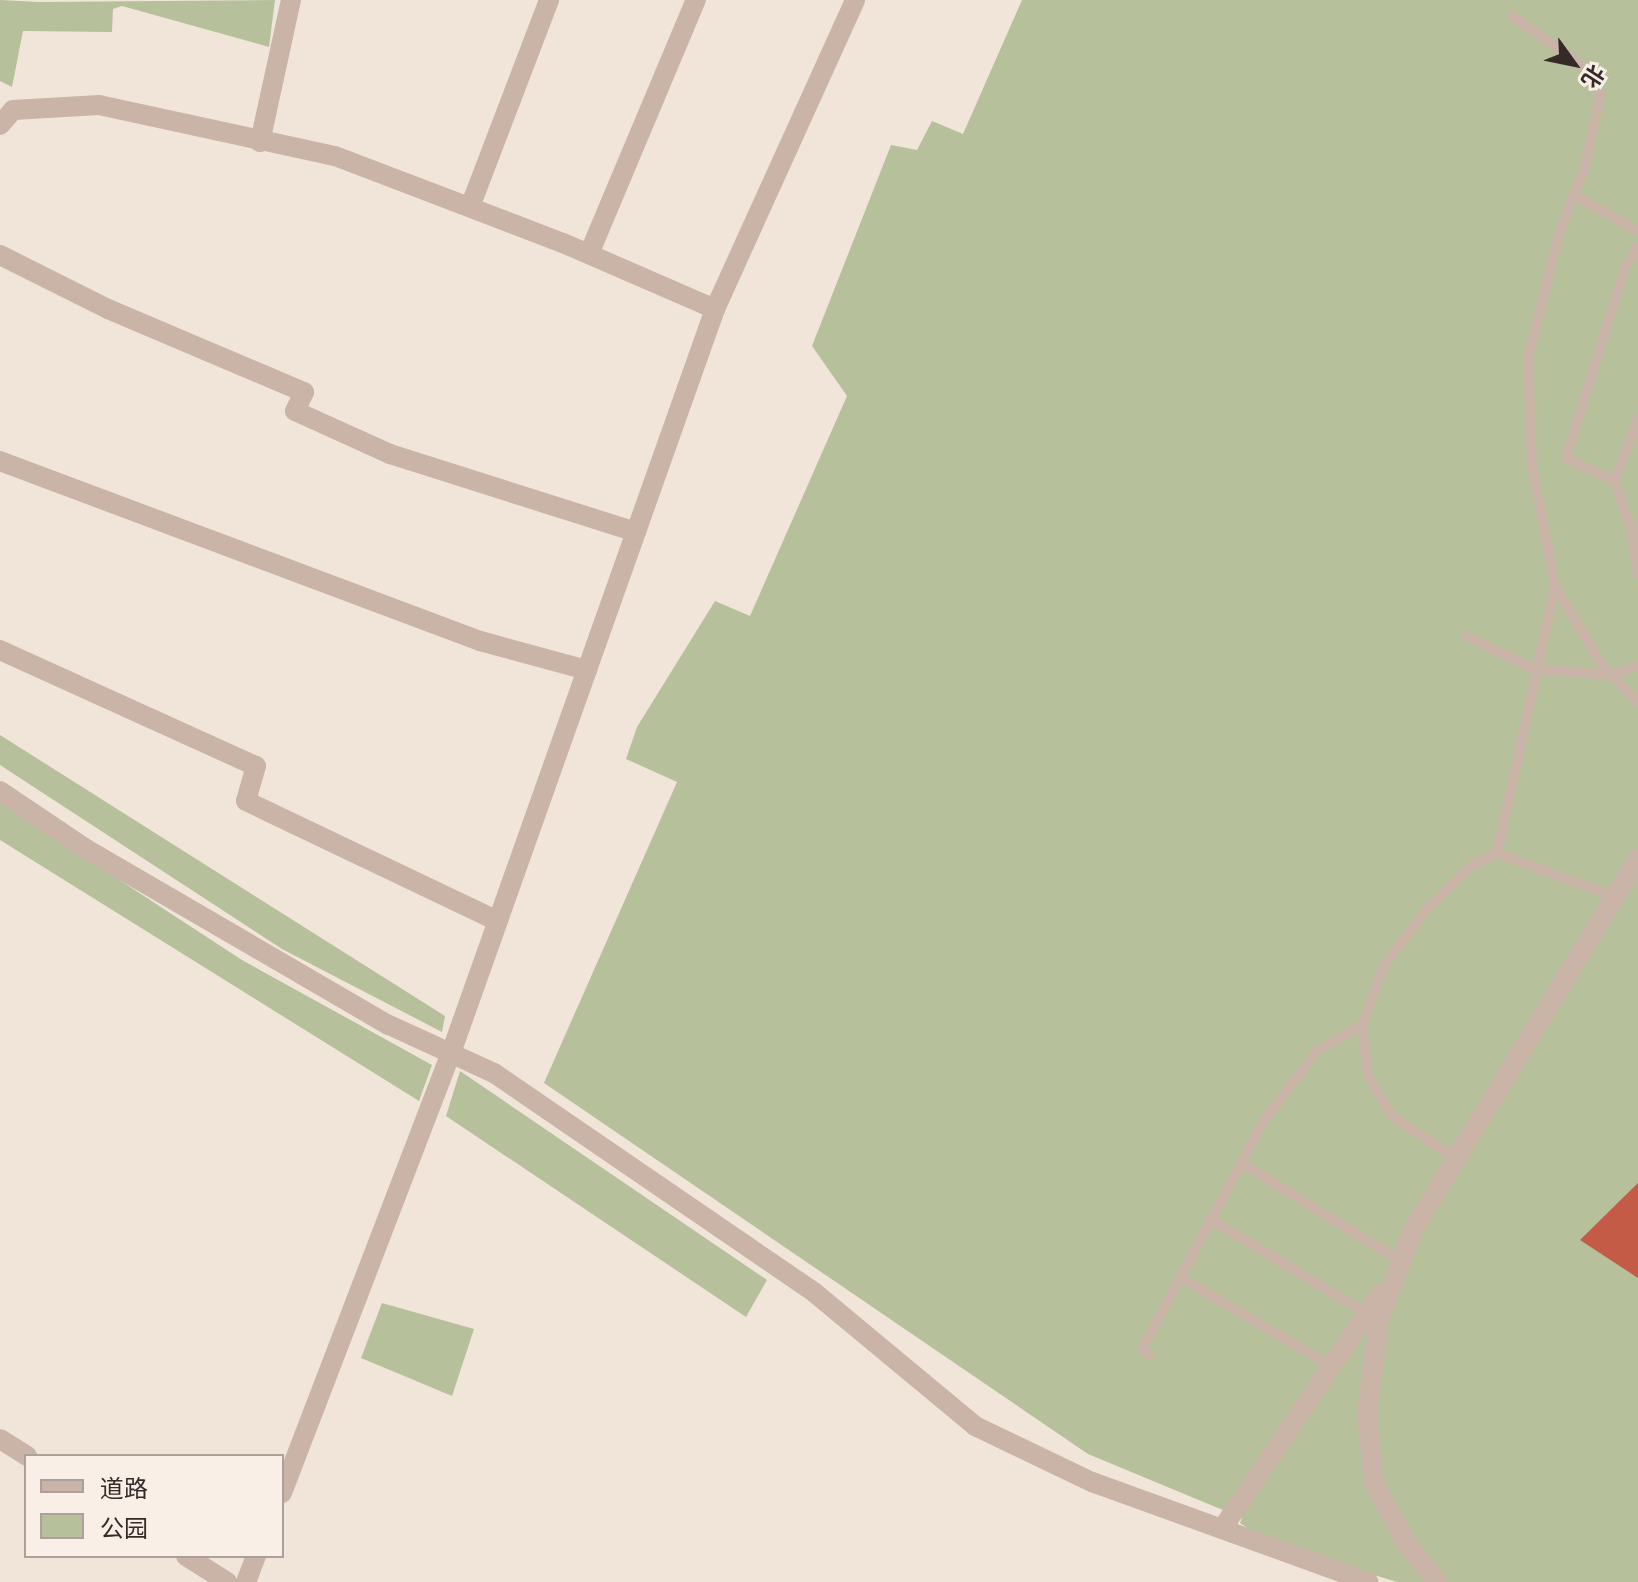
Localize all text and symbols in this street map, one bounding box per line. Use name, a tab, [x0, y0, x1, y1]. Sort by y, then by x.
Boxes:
north arrow	[1534, 24, 1614, 104]
text: 北	[1577, 61, 1611, 93]
legend	[24, 1454, 284, 1558]
text: 道路	[100, 1473, 148, 1502]
text: 公园	[100, 1513, 148, 1542]

